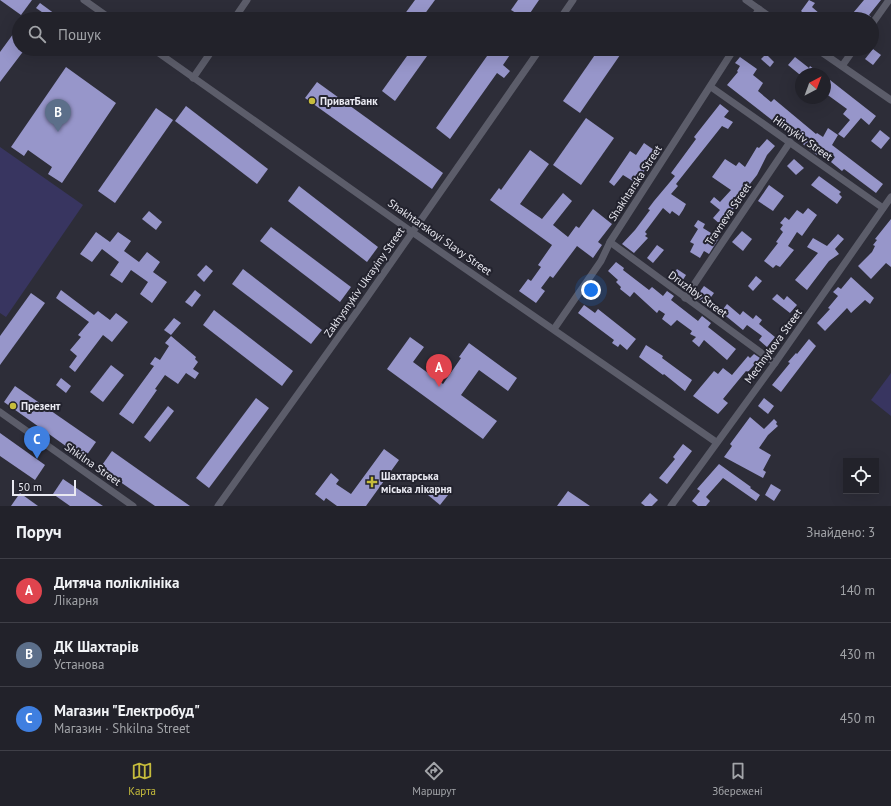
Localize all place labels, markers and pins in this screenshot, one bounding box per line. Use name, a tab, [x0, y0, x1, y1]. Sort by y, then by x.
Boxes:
place label: ПриватБанк	[320, 94, 378, 108]
marker: ПриватБанк	[307, 96, 317, 106]
pin: B	[45, 99, 71, 132]
pin: A	[426, 354, 452, 387]
place label: Презент	[21, 399, 61, 413]
marker: Презент	[8, 401, 18, 411]
pin: C	[24, 426, 50, 459]
place label: Шахтарська міська лікарня	[381, 469, 452, 496]
marker: Шахтарська міська лікарня	[366, 476, 378, 488]

